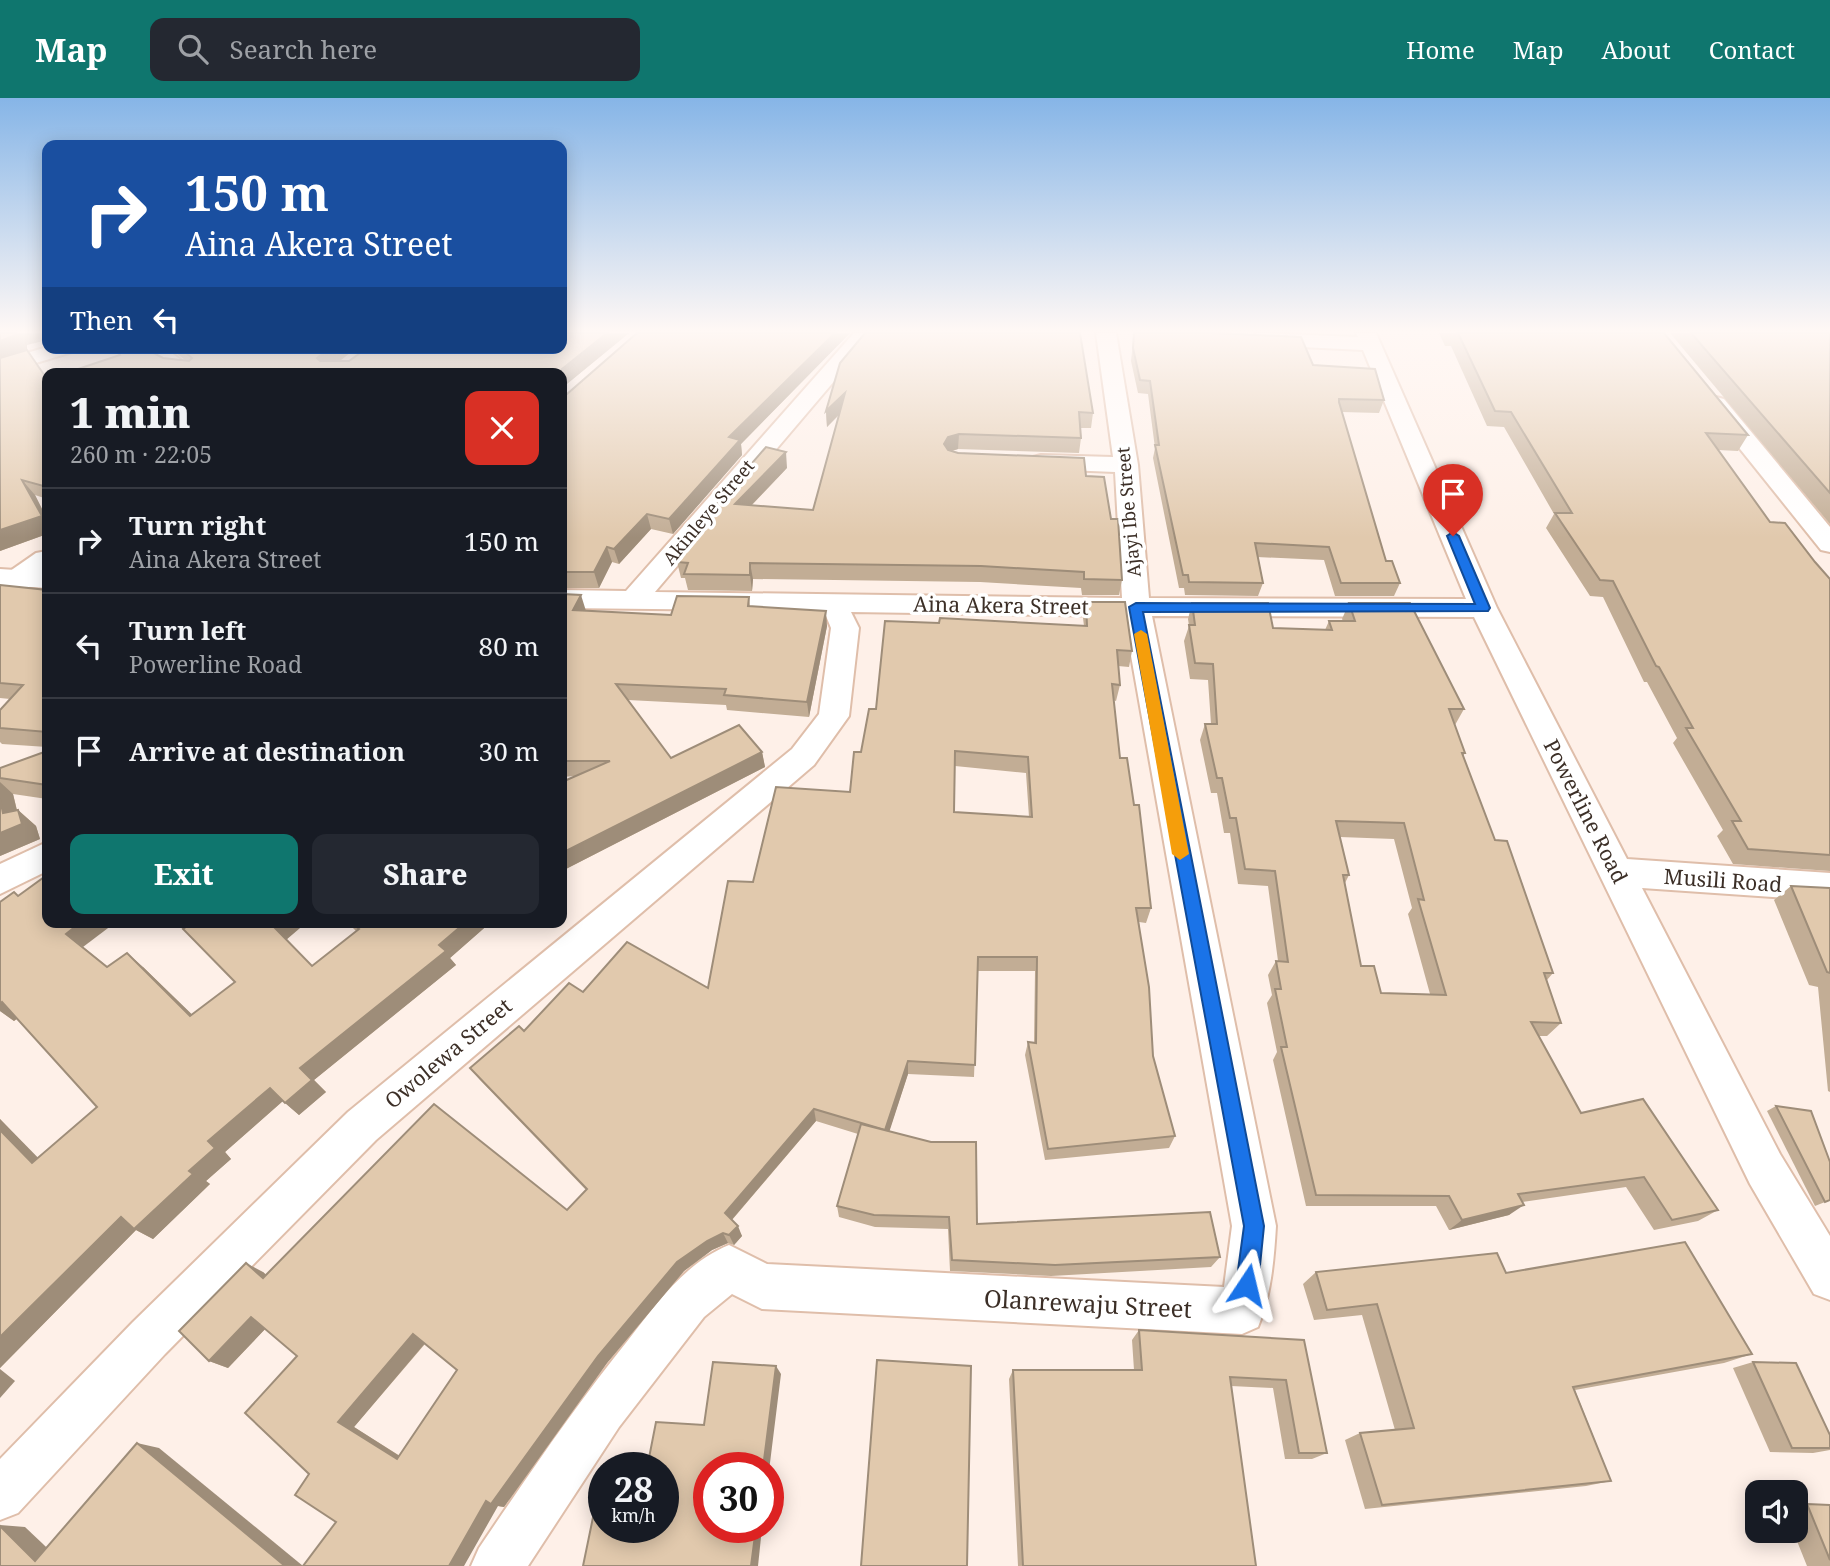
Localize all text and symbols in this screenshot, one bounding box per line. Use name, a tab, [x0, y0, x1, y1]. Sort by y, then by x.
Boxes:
search box	[150, 18, 640, 81]
text: Map	[35, 27, 108, 72]
icon: search	[174, 30, 212, 68]
text: Search here	[230, 31, 377, 67]
text: Home	[1406, 33, 1475, 66]
text: Map	[1513, 33, 1564, 66]
text: About	[1602, 33, 1671, 66]
text: Contact	[1709, 33, 1795, 66]
text: 150 m	[185, 159, 329, 225]
icon: right	[70, 168, 161, 259]
text: Aina Akera Street	[185, 222, 453, 265]
icon: left	[147, 301, 185, 339]
text: Then	[70, 302, 133, 338]
text: 1 min	[70, 383, 191, 440]
button: close	[465, 391, 539, 465]
text: 260 m · 22:05	[70, 438, 212, 470]
street label: Ajayi Ibe Street	[1110, 446, 1146, 578]
street label: Akinleye Street	[657, 454, 759, 570]
pin	[1423, 464, 1483, 536]
icon: arrive	[1434, 475, 1472, 513]
text: Turn right	[129, 507, 266, 543]
icon: right	[70, 522, 108, 560]
text: 150 m	[464, 523, 539, 559]
text: Aina Akera Street	[129, 543, 321, 575]
street label: Aina Akera Street	[913, 589, 1089, 621]
text: Turn left	[129, 612, 246, 648]
icon: left	[70, 627, 108, 665]
text: 80 m	[479, 628, 539, 664]
text: Powerline Road	[129, 648, 302, 680]
icon: arrive	[70, 732, 108, 770]
text: Arrive at destination	[129, 733, 405, 769]
text: 30 m	[479, 733, 539, 769]
street label: Powerline Road	[1538, 734, 1634, 888]
button: Exit	[70, 834, 298, 914]
button: Share	[312, 834, 539, 914]
street label: Musili Road	[1663, 862, 1783, 898]
street label: Owolewa Street	[379, 992, 517, 1114]
position arrow	[1210, 1248, 1284, 1322]
street label: Olanrewaju Street	[983, 1281, 1193, 1325]
speed limit sign: 30	[693, 1452, 784, 1543]
text: 28	[614, 1465, 653, 1512]
map controls	[1745, 1480, 1808, 1543]
button: sound	[1745, 1480, 1808, 1543]
text: km/h	[611, 1503, 656, 1527]

